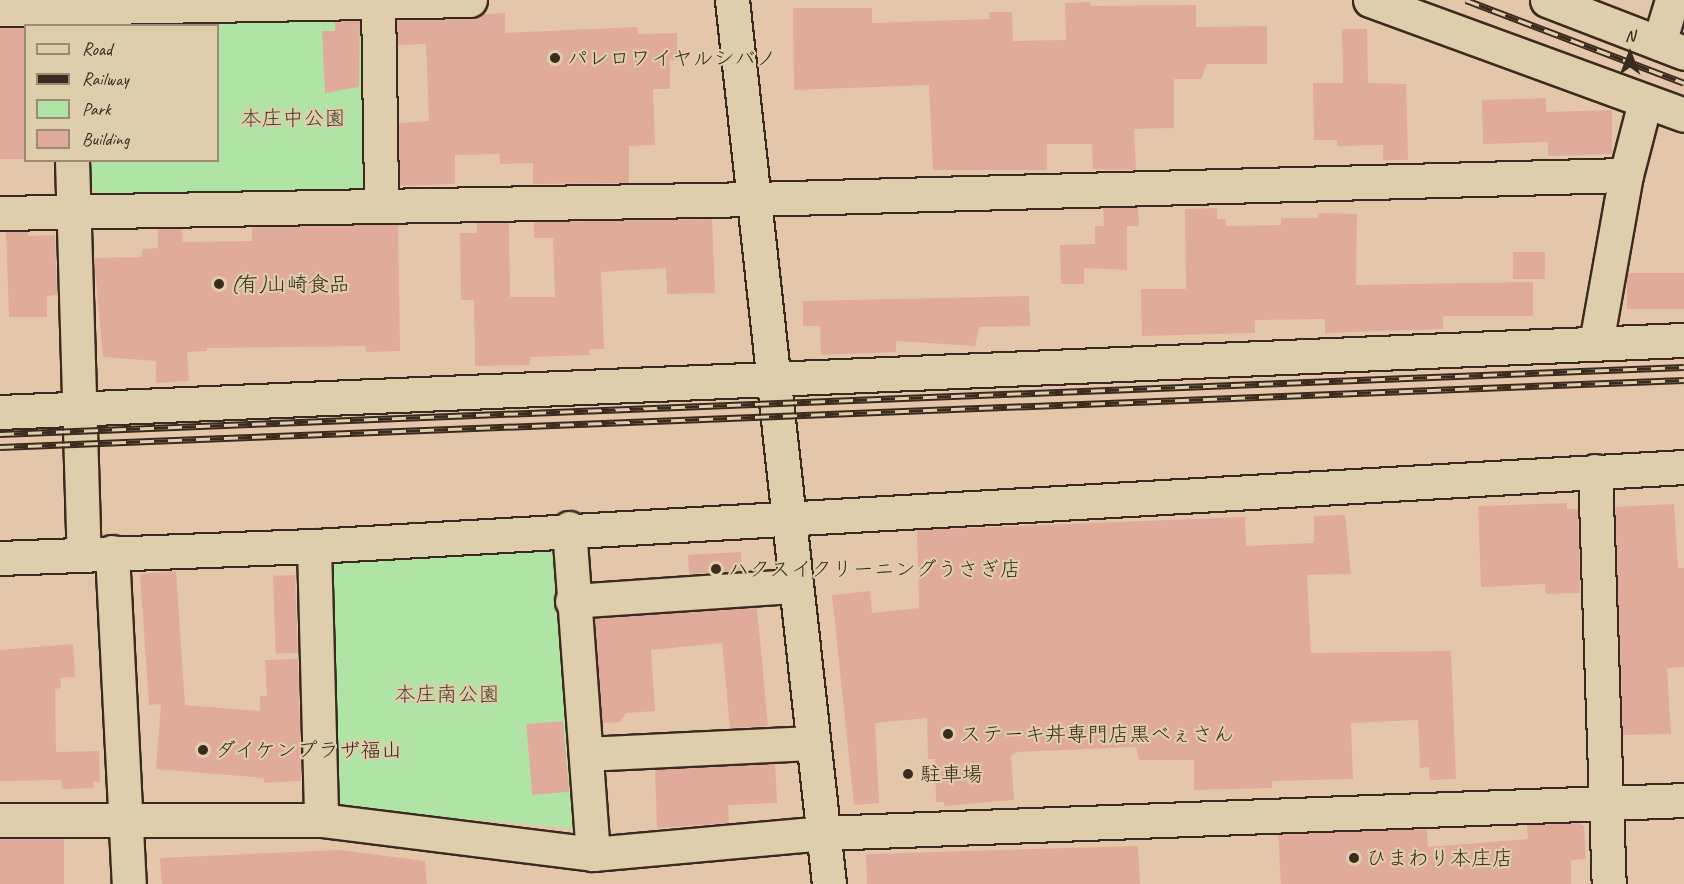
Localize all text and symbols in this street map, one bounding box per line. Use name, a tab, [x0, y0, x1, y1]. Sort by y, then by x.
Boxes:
legend	[24, 24, 219, 162]
north arrow	[1600, 24, 1660, 84]
text: N	[1625, 26, 1635, 46]
text: Road	[82, 38, 112, 60]
place label: パレロワイヤルシバノ	[567, 45, 777, 71]
marker: パレロワイヤルシバノ	[548, 51, 562, 65]
text: Railway	[82, 68, 129, 90]
text: Park	[82, 98, 111, 120]
park label: 本庄中公園	[241, 105, 345, 131]
text: Building	[82, 128, 129, 150]
place label: (有)山崎食品	[231, 271, 350, 297]
marker: (有)山崎食品	[212, 277, 226, 291]
place label: ハクスイクリーニングうさぎ店	[728, 556, 1022, 582]
marker: ハクスイクリーニングうさぎ店	[709, 562, 723, 576]
park label: 本庄南公園	[395, 681, 499, 707]
place label: ステーキ丼専門店黒べぇさん	[960, 721, 1233, 747]
marker: ステーキ丼専門店黒べぇさん	[941, 727, 955, 741]
place label: ダイケンプラザ福山	[215, 737, 404, 763]
marker: ダイケンプラザ福山	[196, 743, 210, 757]
place label: 駐車場	[920, 761, 983, 787]
marker: 駐車場	[901, 767, 915, 781]
place label: ひまわり本庄店	[1366, 845, 1513, 871]
marker: ひまわり本庄店	[1347, 851, 1361, 865]

